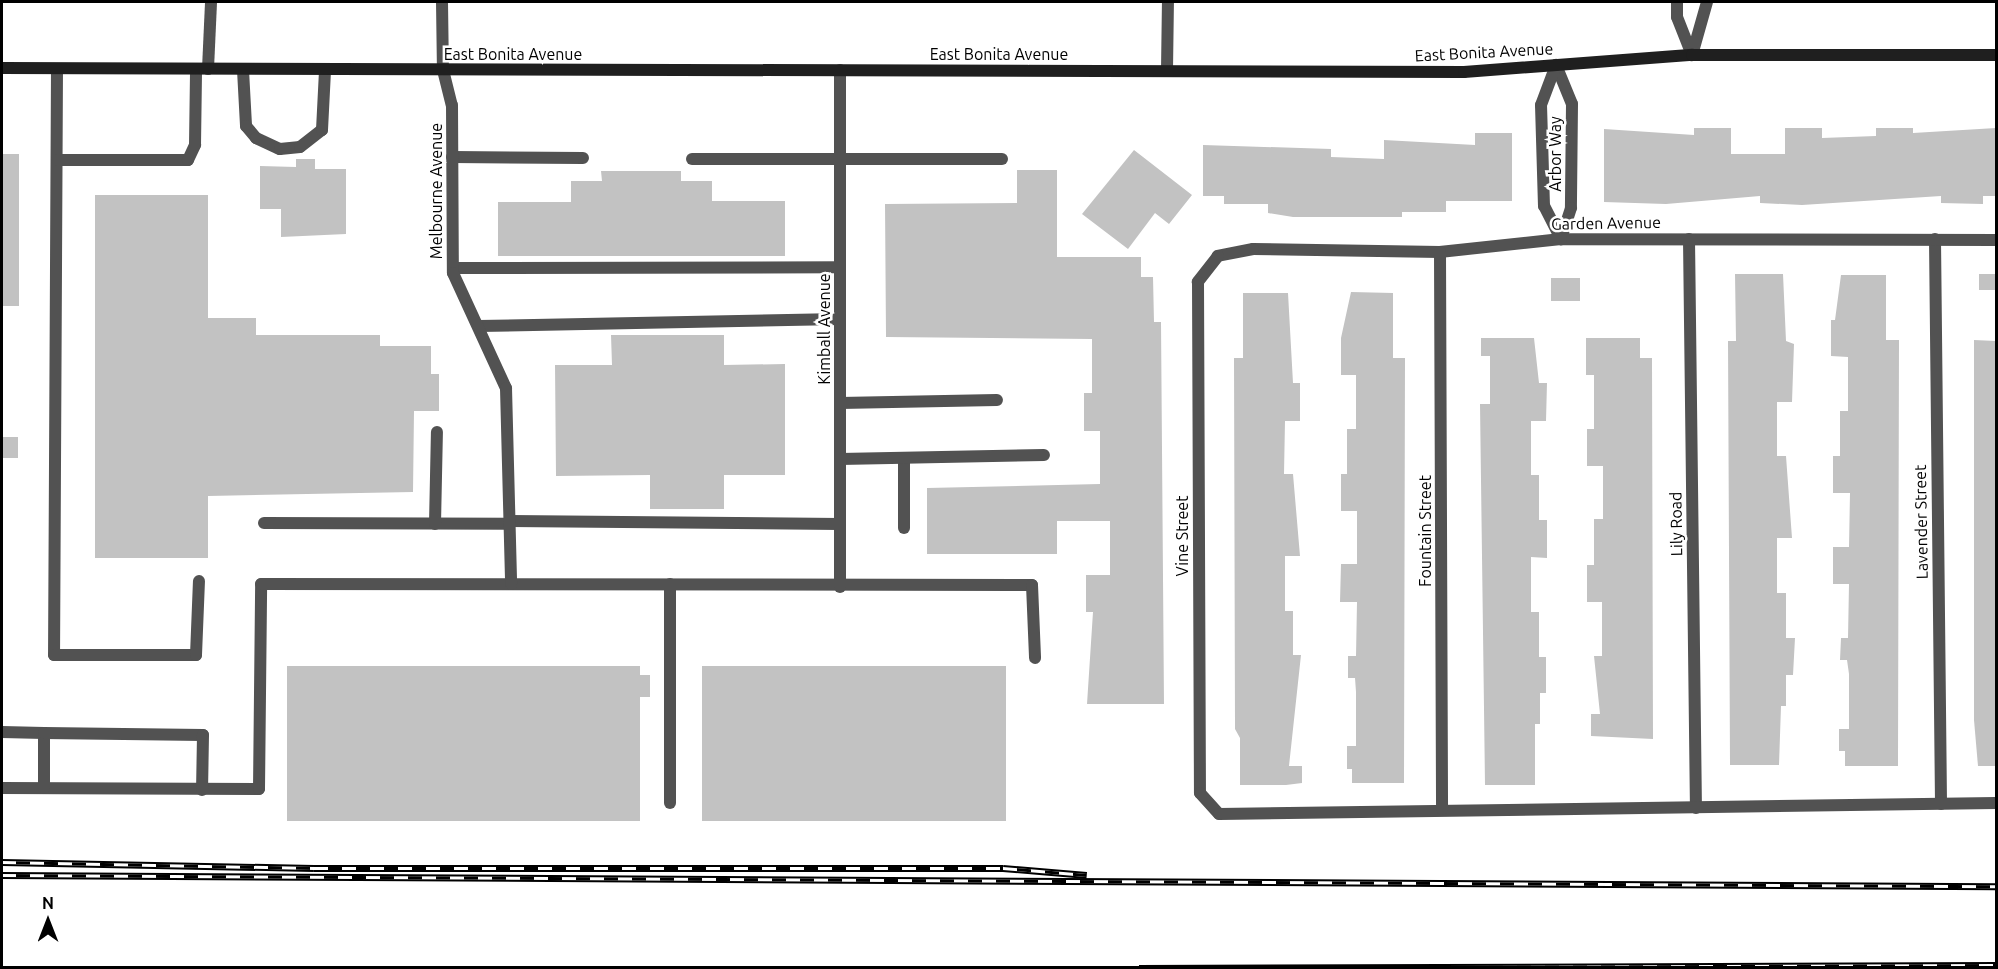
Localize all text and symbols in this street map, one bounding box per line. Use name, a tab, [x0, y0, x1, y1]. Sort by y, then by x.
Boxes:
street label: East Bonita Avenue	[1414, 39, 1554, 65]
street label: East Bonita Avenue	[444, 44, 582, 64]
street label: East Bonita Avenue	[930, 44, 1068, 64]
street label: Arbor Way	[1545, 116, 1565, 192]
street label: Melbourne Avenue	[426, 123, 446, 259]
street label: Garden Avenue	[1551, 212, 1661, 234]
street label: Kimball Avenue	[814, 273, 834, 385]
street label: Lavender Street	[1910, 464, 1932, 580]
street label: Fountain Street	[1415, 475, 1435, 587]
street label: Lily Road	[1666, 492, 1686, 556]
street label: Vine Street	[1172, 496, 1192, 576]
north arrow	[18, 891, 78, 951]
text: N	[42, 894, 54, 912]

